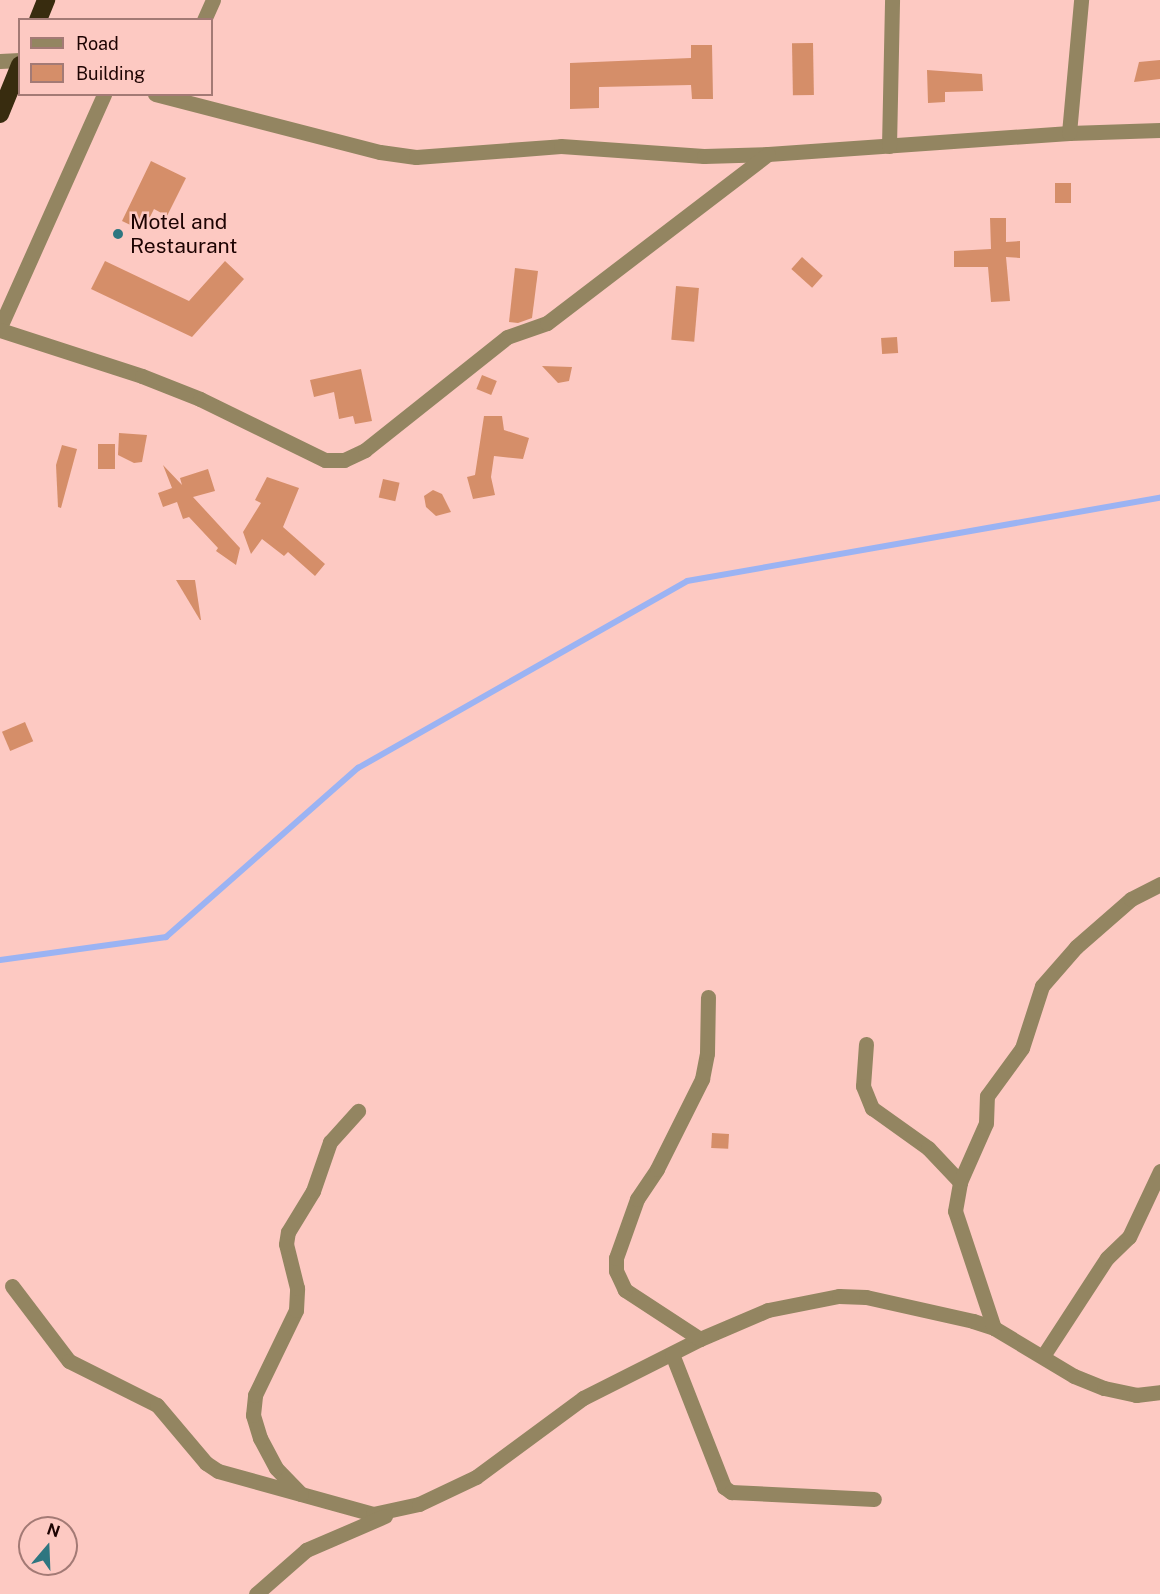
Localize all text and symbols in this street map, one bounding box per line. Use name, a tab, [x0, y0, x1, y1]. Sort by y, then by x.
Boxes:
legend	[18, 18, 213, 96]
text: Road	[76, 33, 119, 54]
text: Building	[76, 63, 145, 84]
place label: Motel and Restaurant	[130, 209, 237, 259]
marker: Motel and Restaurant	[111, 227, 125, 241]
north arrow	[18, 1516, 78, 1576]
text: N	[44, 1519, 62, 1541]

